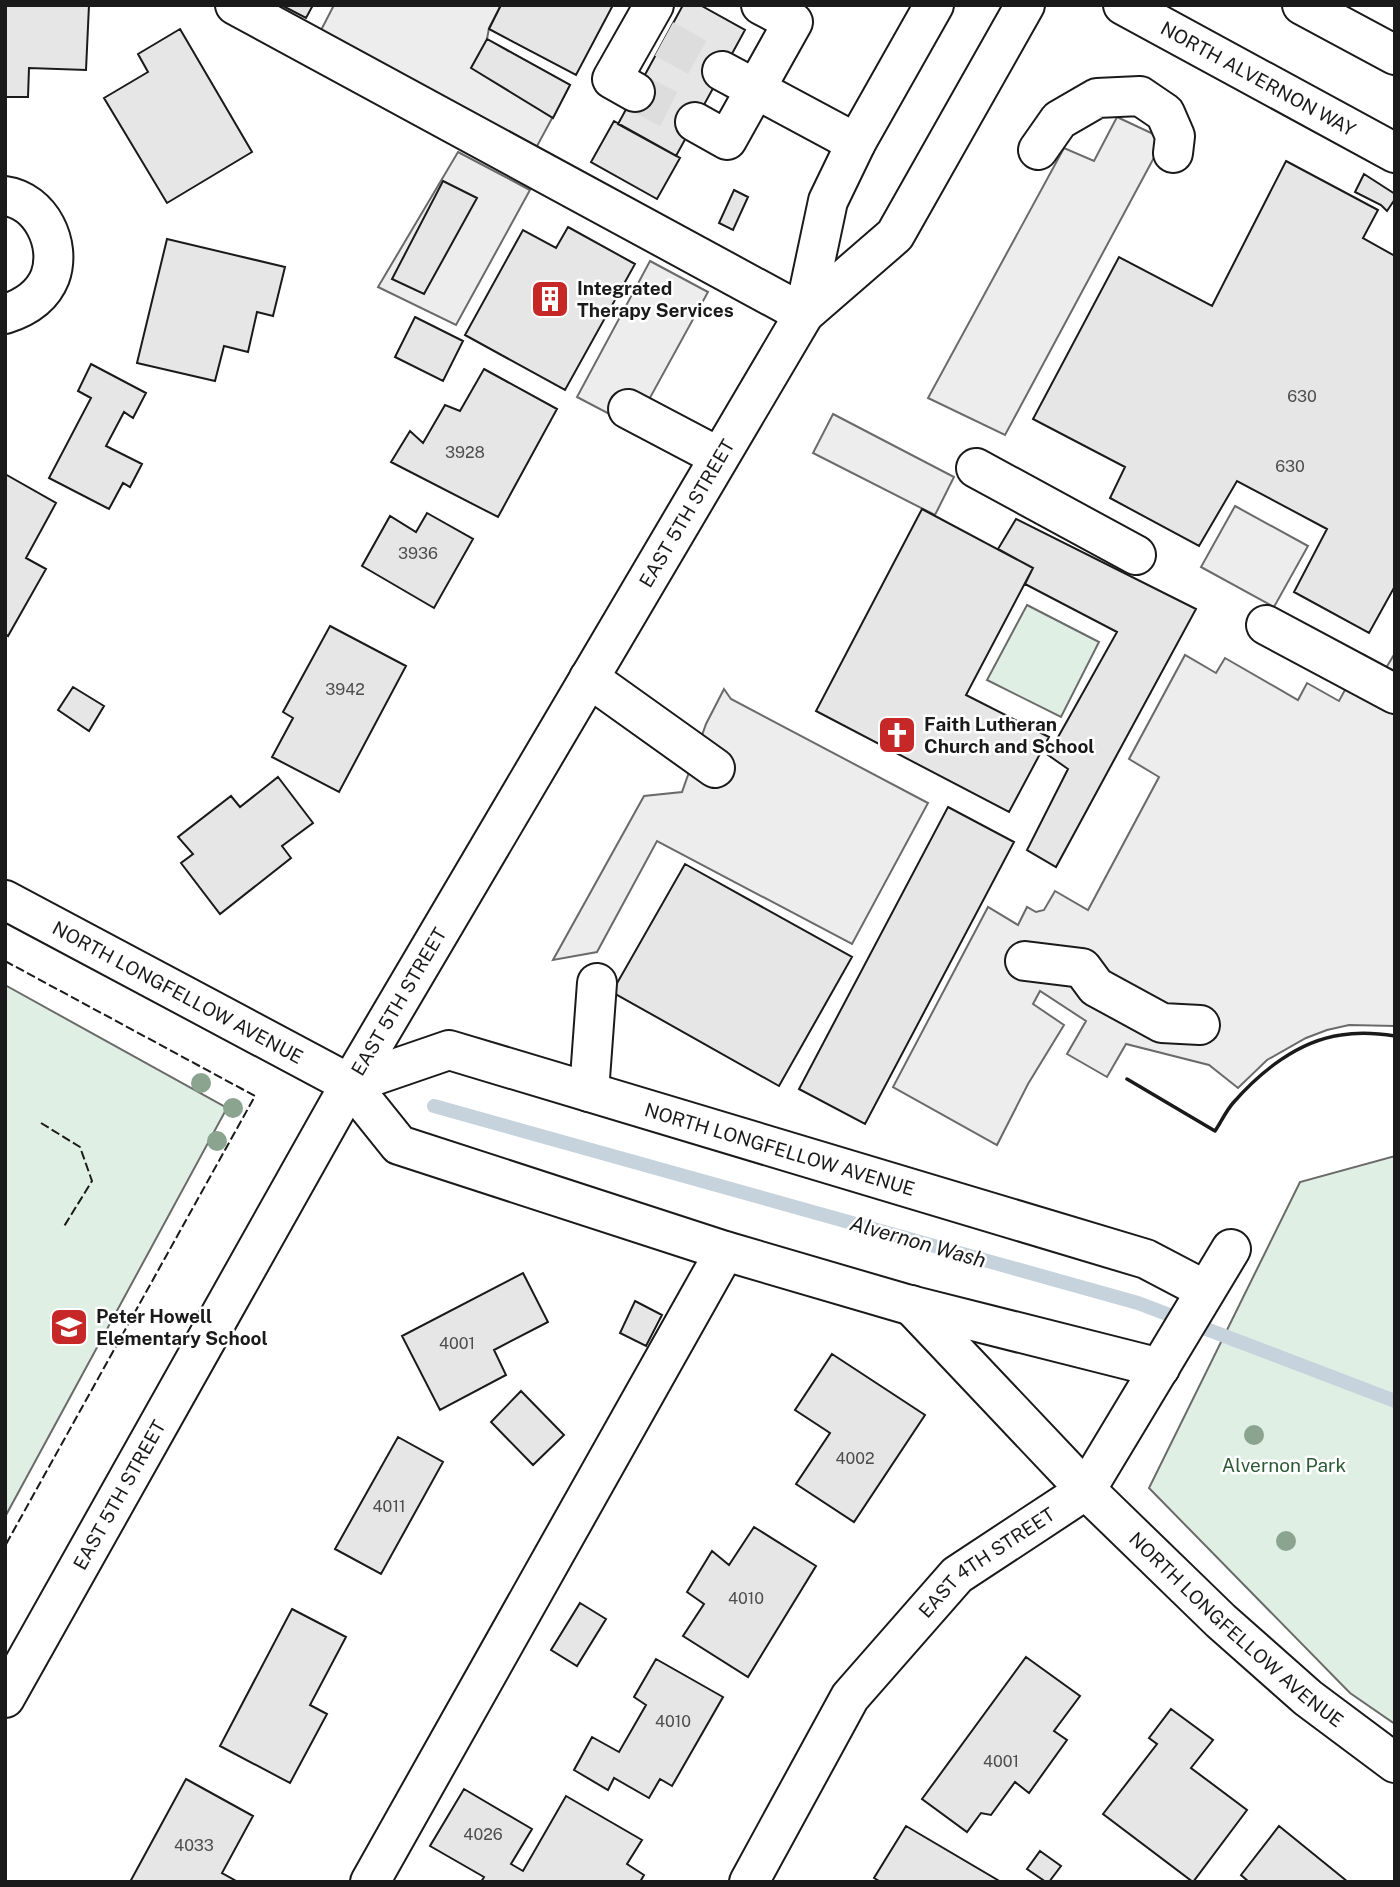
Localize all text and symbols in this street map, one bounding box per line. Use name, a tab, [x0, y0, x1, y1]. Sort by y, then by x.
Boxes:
street label: NORTH ALVERNON WAY	[1157, 17, 1360, 141]
place label: Integrated Therapy Services	[577, 277, 734, 321]
building icon: Integrated Therapy Services	[529, 278, 571, 320]
house number: 630	[1287, 387, 1317, 406]
street label: EAST 5TH STREET	[635, 435, 739, 591]
house number: 3928	[445, 443, 485, 462]
house number: 630	[1275, 457, 1305, 476]
house number: 3936	[398, 544, 438, 563]
house number: 3942	[325, 680, 365, 699]
place label: Faith Lutheran Church and School	[924, 713, 1095, 757]
church icon: Faith Lutheran Church and School	[876, 714, 918, 756]
street label: NORTH LONGFELLOW AVENUE	[49, 916, 307, 1068]
street label: EAST 5TH STREET	[347, 924, 451, 1079]
street label: NORTH LONGFELLOW AVENUE	[642, 1098, 917, 1200]
water label: Alvernon Wash	[847, 1210, 989, 1273]
place label: Peter Howell Elementary School	[96, 1305, 268, 1349]
school or university icon: Peter Howell Elementary School	[48, 1306, 90, 1348]
house number: 4001	[439, 1334, 475, 1353]
street label: EAST 5TH STREET	[68, 1416, 170, 1573]
house number: 4002	[835, 1449, 875, 1468]
park label: Alvernon Park	[1222, 1454, 1346, 1476]
house number: 4011	[373, 1497, 405, 1516]
street label: EAST 4TH STREET	[914, 1503, 1059, 1622]
street label: NORTH LONGFELLOW AVENUE	[1125, 1527, 1348, 1732]
house number: 4010	[728, 1589, 764, 1608]
house number: 4010	[655, 1712, 691, 1731]
house number: 4001	[983, 1752, 1019, 1771]
house number: 4026	[463, 1825, 503, 1844]
house number: 4033	[174, 1836, 214, 1855]

